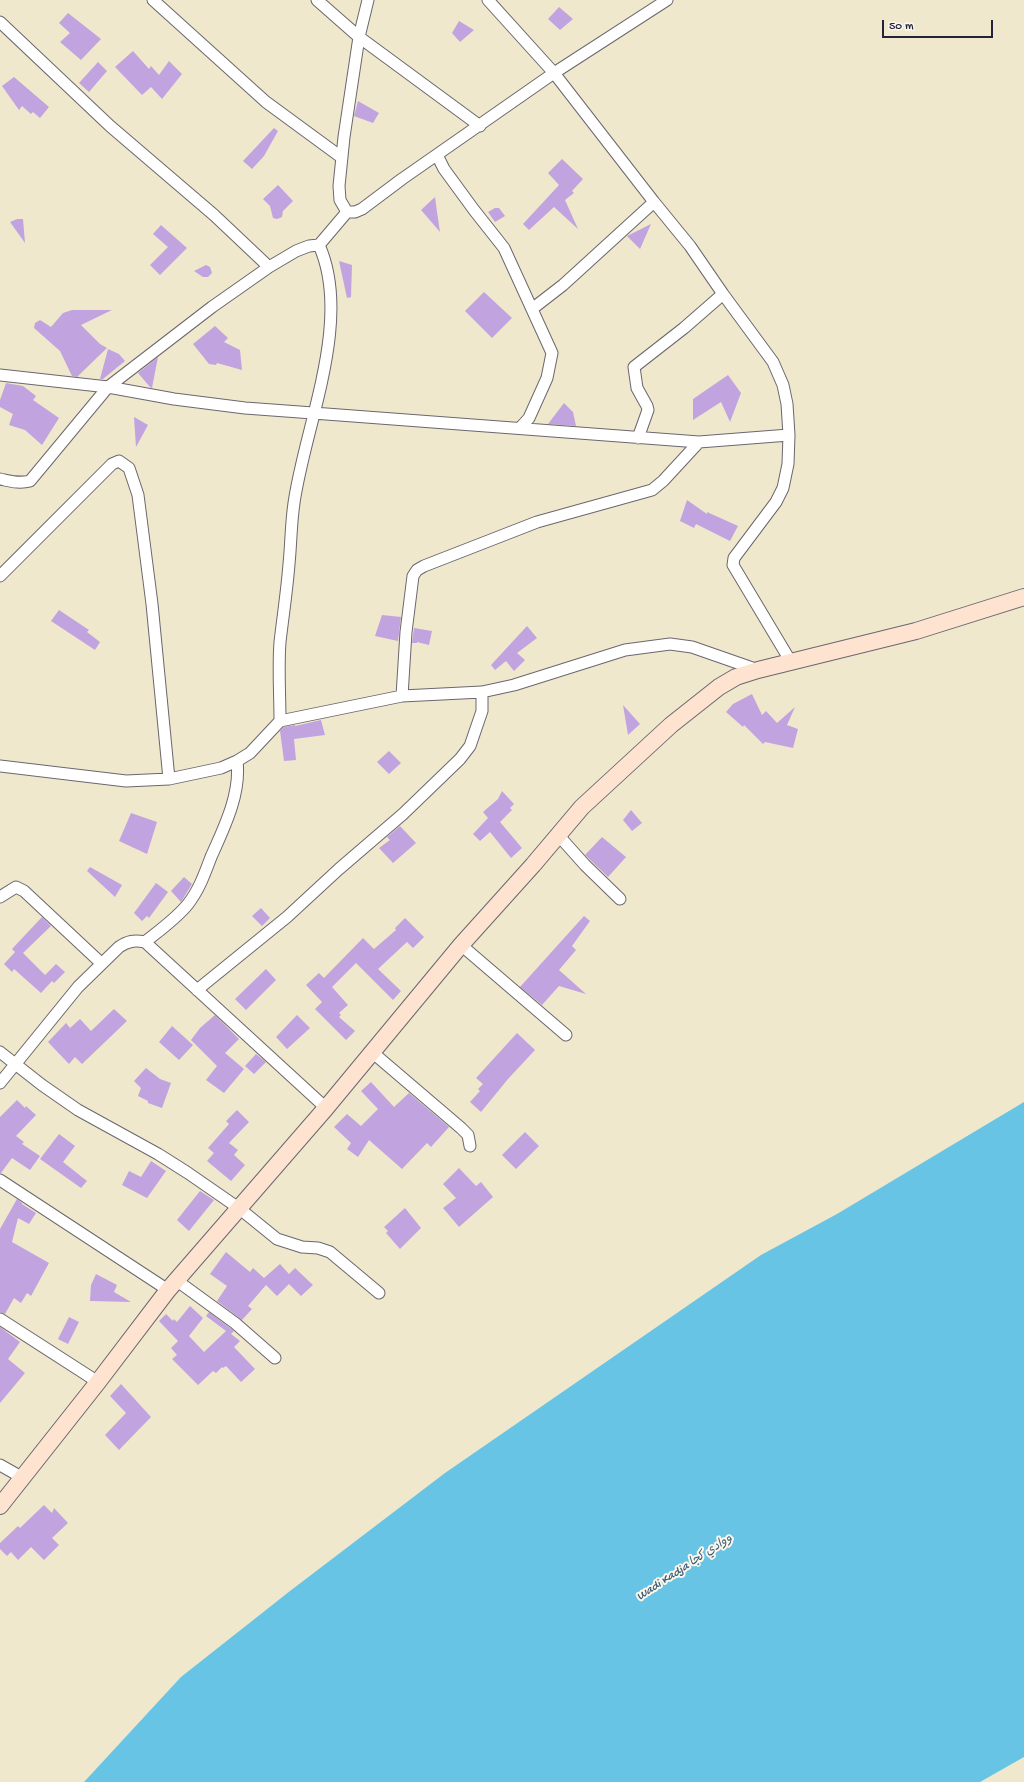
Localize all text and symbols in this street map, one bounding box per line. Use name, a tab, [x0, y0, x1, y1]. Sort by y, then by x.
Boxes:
scale bar	[884, 12, 995, 38]
text: 50 m	[889, 20, 914, 34]
water label: Wadi Kadja ووادي كجا	[634, 1532, 736, 1604]

